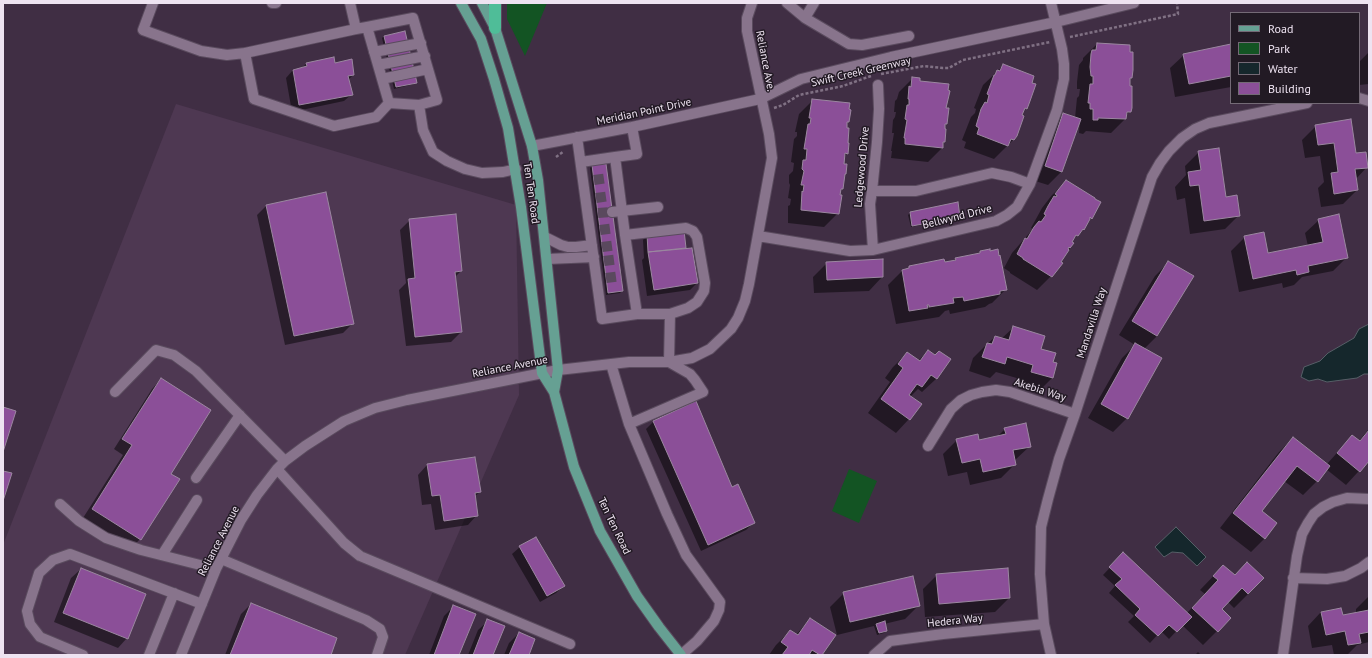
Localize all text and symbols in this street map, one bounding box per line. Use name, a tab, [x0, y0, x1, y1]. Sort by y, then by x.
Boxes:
legend	[1230, 12, 1360, 104]
text: Road	[1268, 21, 1293, 36]
street label: Reliance Ave.	[753, 29, 777, 93]
text: Park	[1268, 41, 1290, 56]
street label: Swift Creek Greenway	[810, 54, 912, 90]
text: Water	[1268, 61, 1298, 76]
text: Building	[1268, 81, 1311, 96]
street label: Meridian Point Drive	[596, 96, 692, 128]
street label: Ledgewood Drive	[852, 126, 872, 208]
street label: Ten Ten Road	[520, 161, 542, 225]
street label: Bellwynd Drive	[921, 202, 993, 232]
street label: Mandavilla Way	[1074, 286, 1110, 360]
street label: Reliance Avenue	[471, 353, 549, 381]
street label: Akebia Way	[1012, 375, 1068, 405]
street label: Ten Ten Road	[595, 495, 633, 557]
street label: Reliance Avenue	[196, 504, 242, 578]
street label: Hedera Way	[927, 612, 983, 630]

